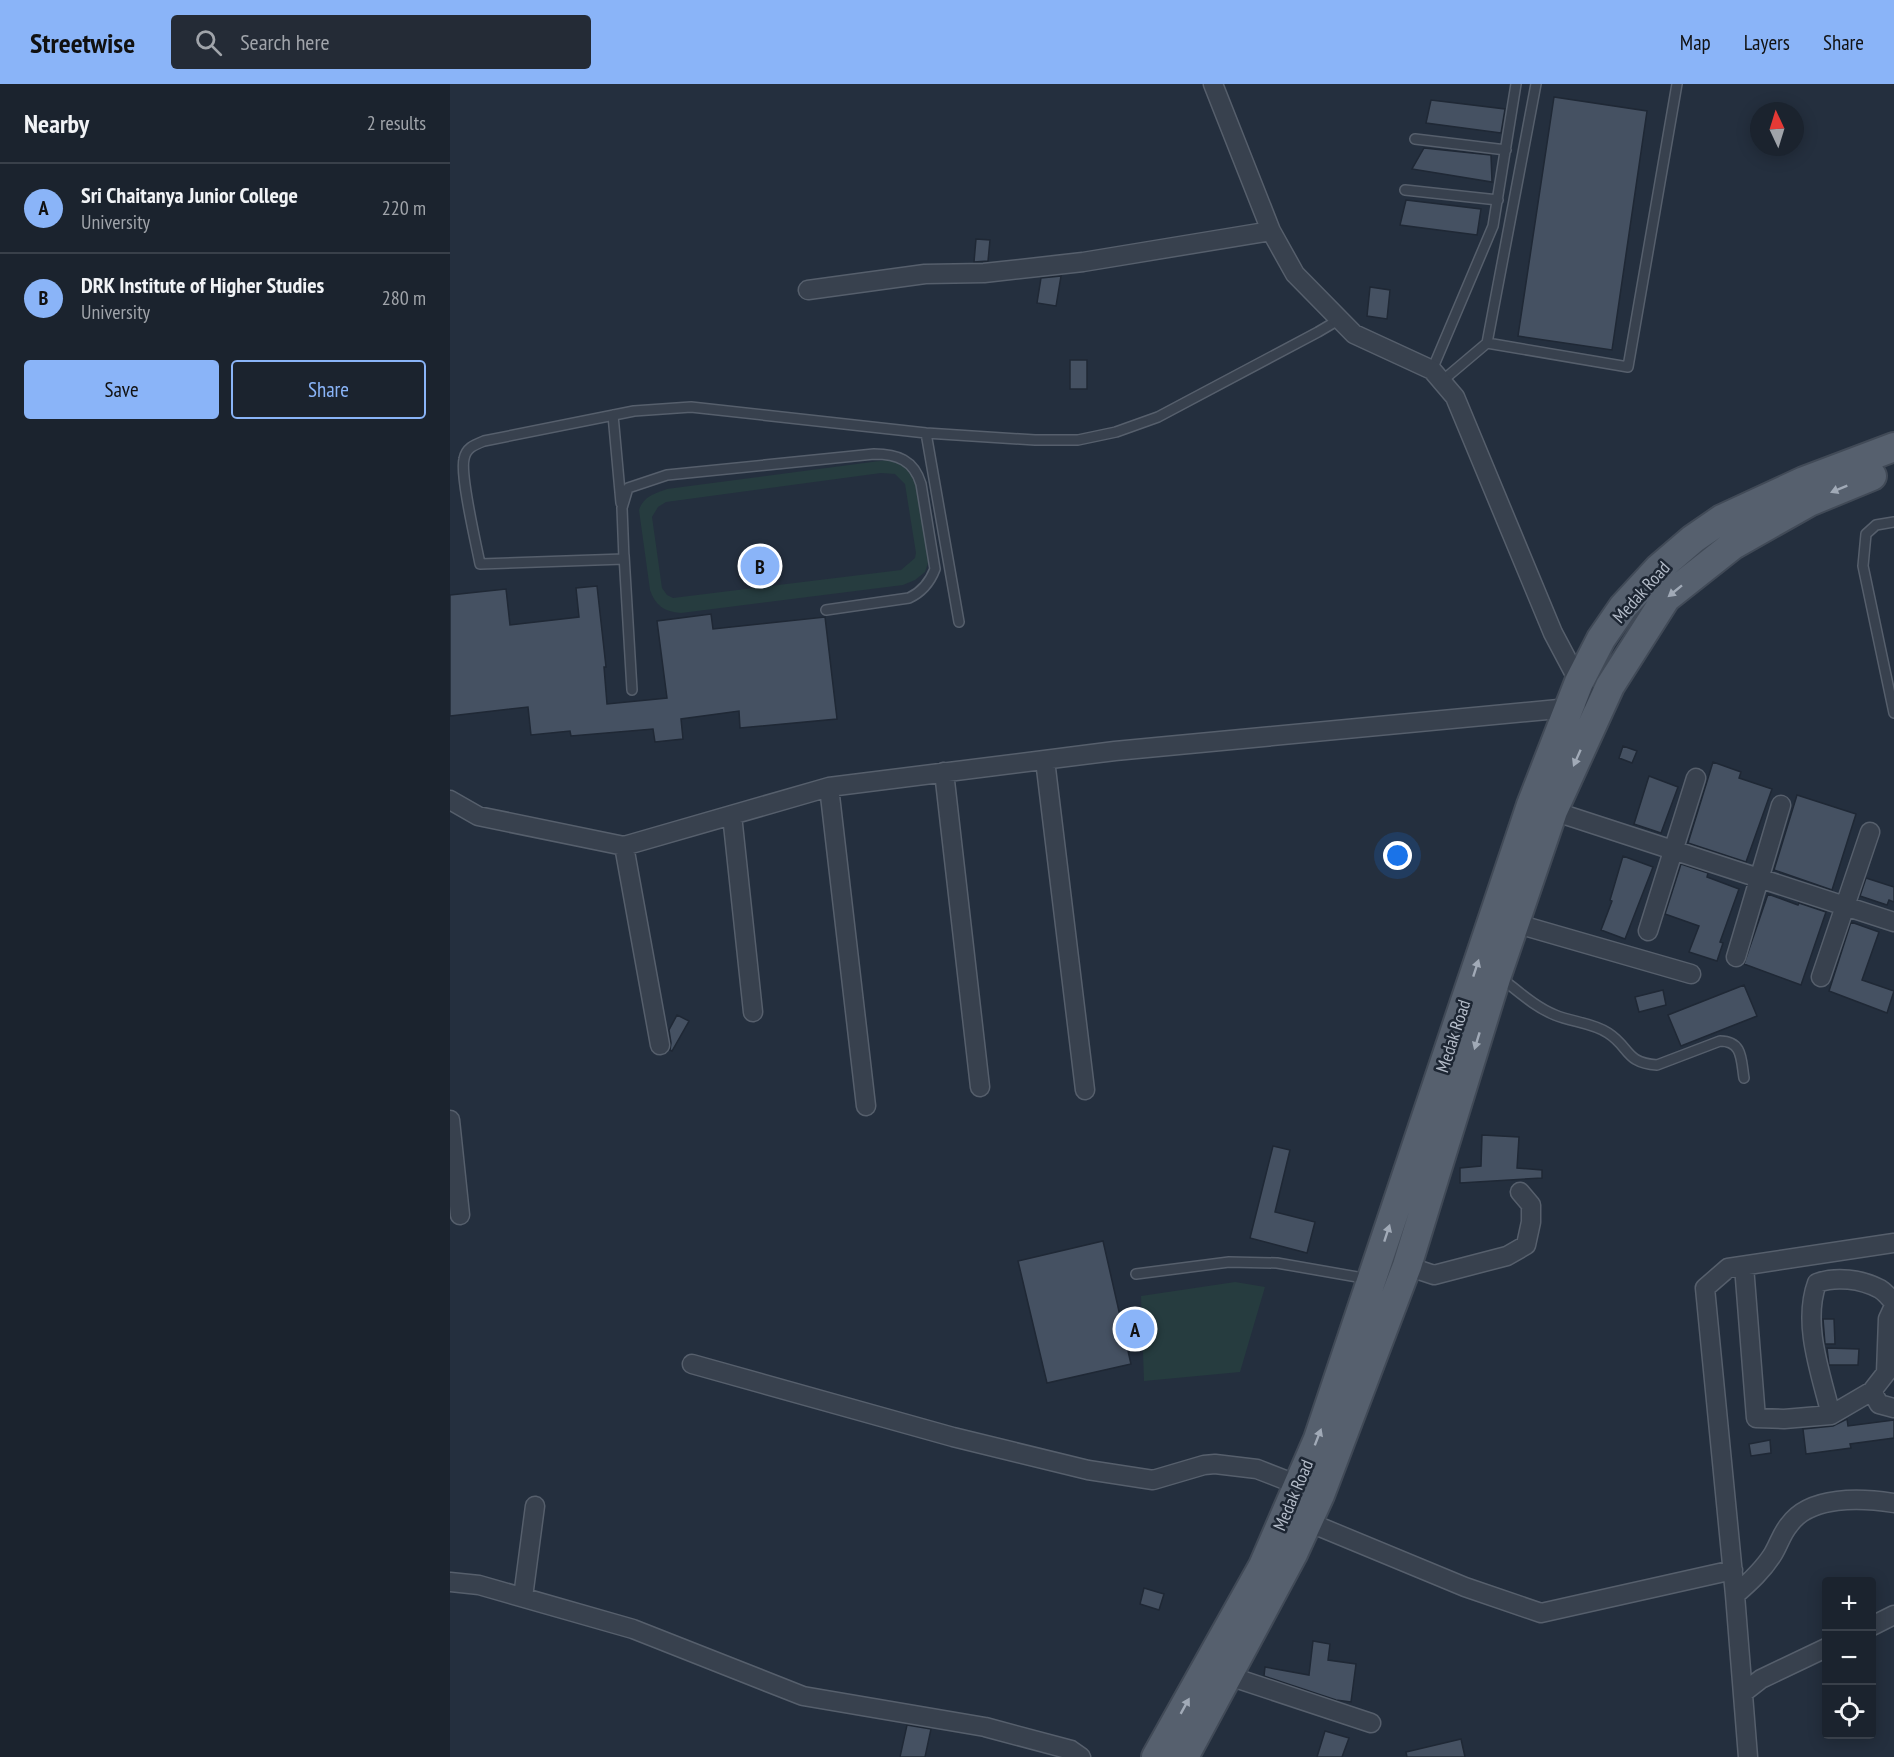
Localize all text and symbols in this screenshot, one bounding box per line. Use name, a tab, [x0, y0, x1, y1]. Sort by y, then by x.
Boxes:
search box	[171, 15, 591, 69]
text: Streetwise	[30, 24, 135, 61]
icon: search	[192, 26, 225, 59]
text: Search here	[240, 28, 330, 56]
text: Map	[1680, 29, 1711, 56]
text: Layers	[1744, 29, 1790, 56]
text: Share	[1823, 29, 1864, 56]
north arrow	[1750, 102, 1804, 156]
text: Nearby	[24, 107, 89, 140]
text: 2 results	[367, 110, 426, 136]
text: Sri Chaitanya Junior College	[81, 181, 298, 209]
text: A	[38, 195, 49, 221]
text: 220 m	[382, 195, 426, 221]
text: University	[81, 209, 150, 235]
text: DRK Institute of Higher Studies	[81, 271, 324, 299]
text: B	[39, 285, 48, 311]
text: 280 m	[382, 285, 426, 311]
text: University	[81, 299, 150, 325]
button: Save	[24, 360, 219, 419]
button: Share	[231, 360, 426, 419]
one-way arrow	[1830, 484, 1848, 494]
pin: B	[740, 544, 780, 588]
street label: Medak Road	[1607, 556, 1675, 628]
one-way arrow	[1667, 585, 1682, 597]
one-way arrow	[1572, 750, 1581, 767]
your location	[1383, 841, 1412, 870]
one-way arrow	[1471, 959, 1481, 977]
street label: Medak Road	[1430, 997, 1476, 1075]
one-way arrow	[1471, 1032, 1481, 1050]
one-way arrow	[1383, 1224, 1393, 1242]
pin: A	[1116, 1306, 1154, 1352]
one-way arrow	[1313, 1428, 1323, 1446]
street label: Medak Road	[1268, 1456, 1318, 1534]
map controls	[1822, 1577, 1876, 1739]
button: +	[1822, 1577, 1876, 1631]
button: −	[1822, 1631, 1876, 1685]
button: locate	[1822, 1685, 1876, 1739]
one-way arrow	[1180, 1697, 1190, 1714]

